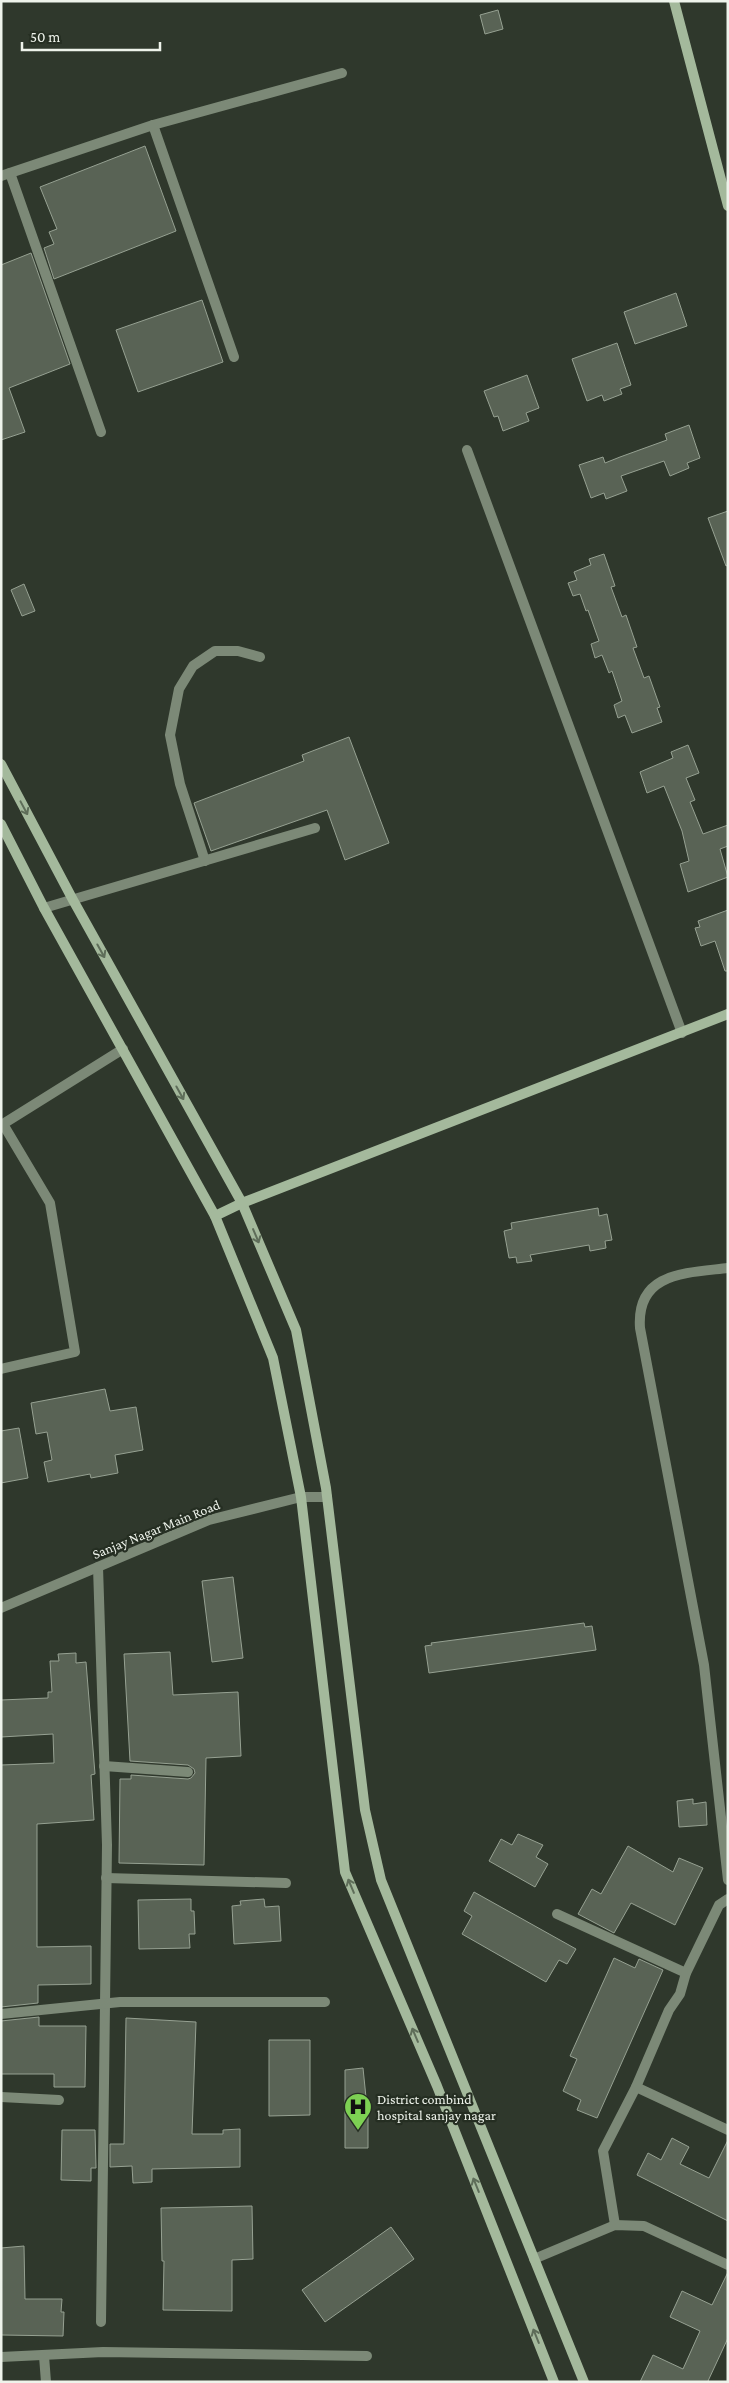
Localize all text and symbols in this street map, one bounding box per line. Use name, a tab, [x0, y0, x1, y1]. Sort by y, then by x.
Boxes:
scale bar	[22, 20, 160, 52]
text: 50 m	[30, 29, 60, 45]
one-way arrow	[19, 800, 29, 815]
one-way arrow	[96, 943, 106, 958]
one-way arrow	[175, 1085, 185, 1100]
one-way arrow	[251, 1228, 261, 1243]
street label: Sanjay Nagar Main Road	[90, 1496, 223, 1563]
one-way arrow	[346, 1879, 355, 1894]
one-way arrow	[409, 2028, 419, 2043]
place label: District combind hospital sanjay nagar	[377, 2091, 496, 2124]
hospital icon: District combind hospital sanjay nagar	[343, 2092, 373, 2131]
one-way arrow	[471, 2178, 480, 2194]
one-way arrow	[531, 2329, 540, 2345]

